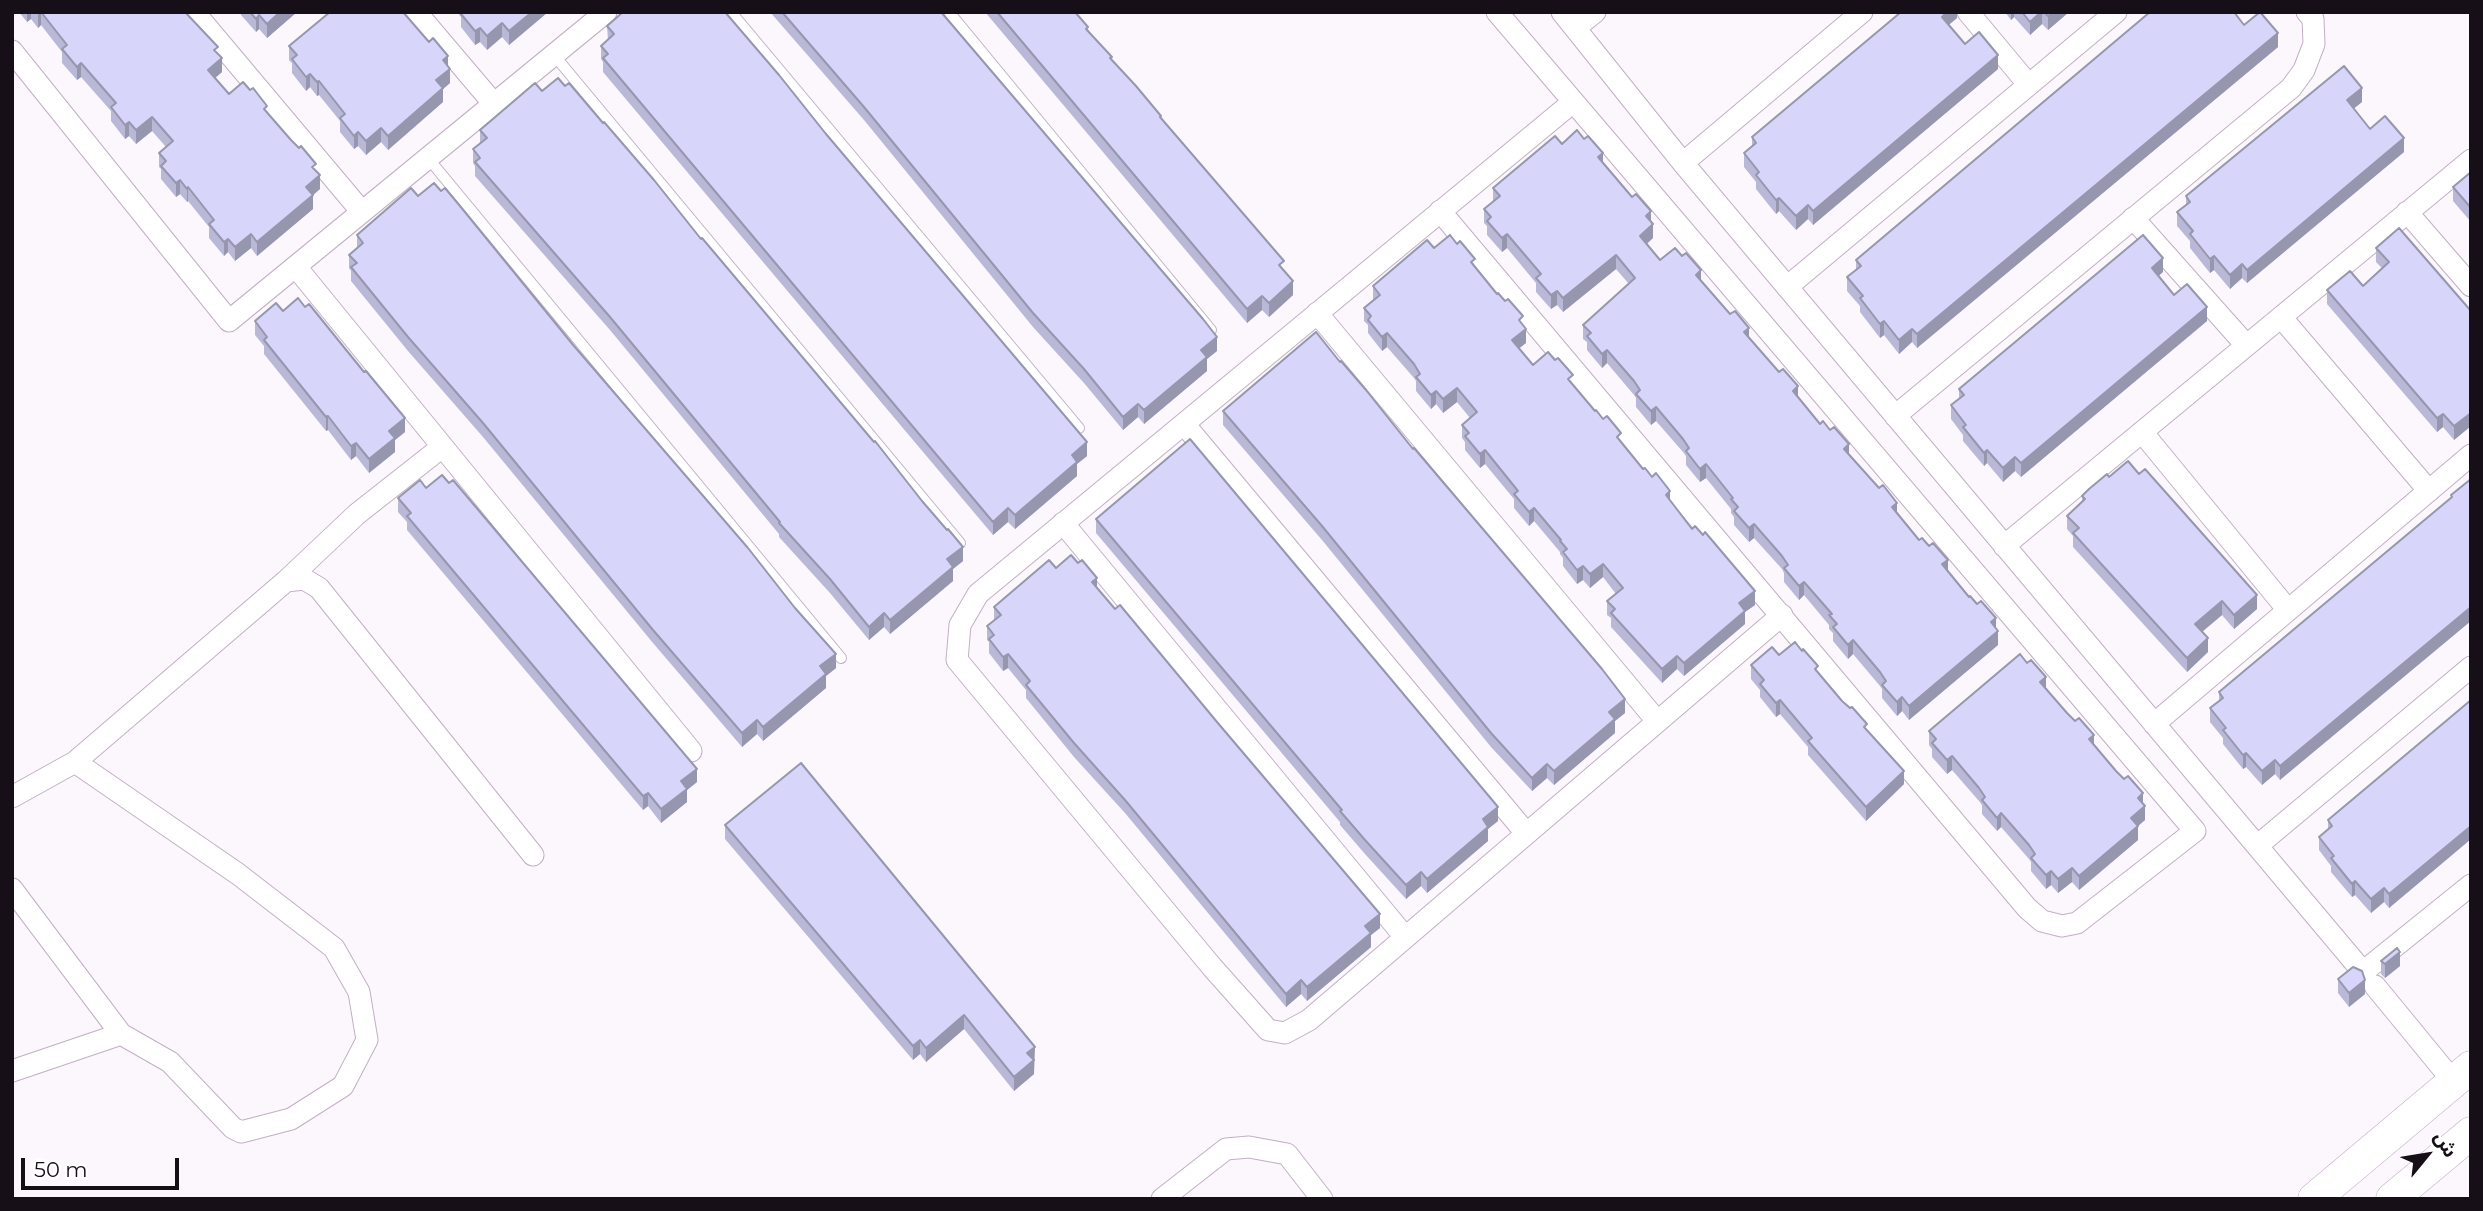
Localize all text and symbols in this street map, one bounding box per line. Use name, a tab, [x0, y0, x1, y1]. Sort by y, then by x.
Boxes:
north arrow	[2392, 1120, 2462, 1190]
text: ش	[2429, 1127, 2462, 1161]
scale bar	[24, 1144, 182, 1188]
text: 50 m	[34, 1157, 88, 1182]

